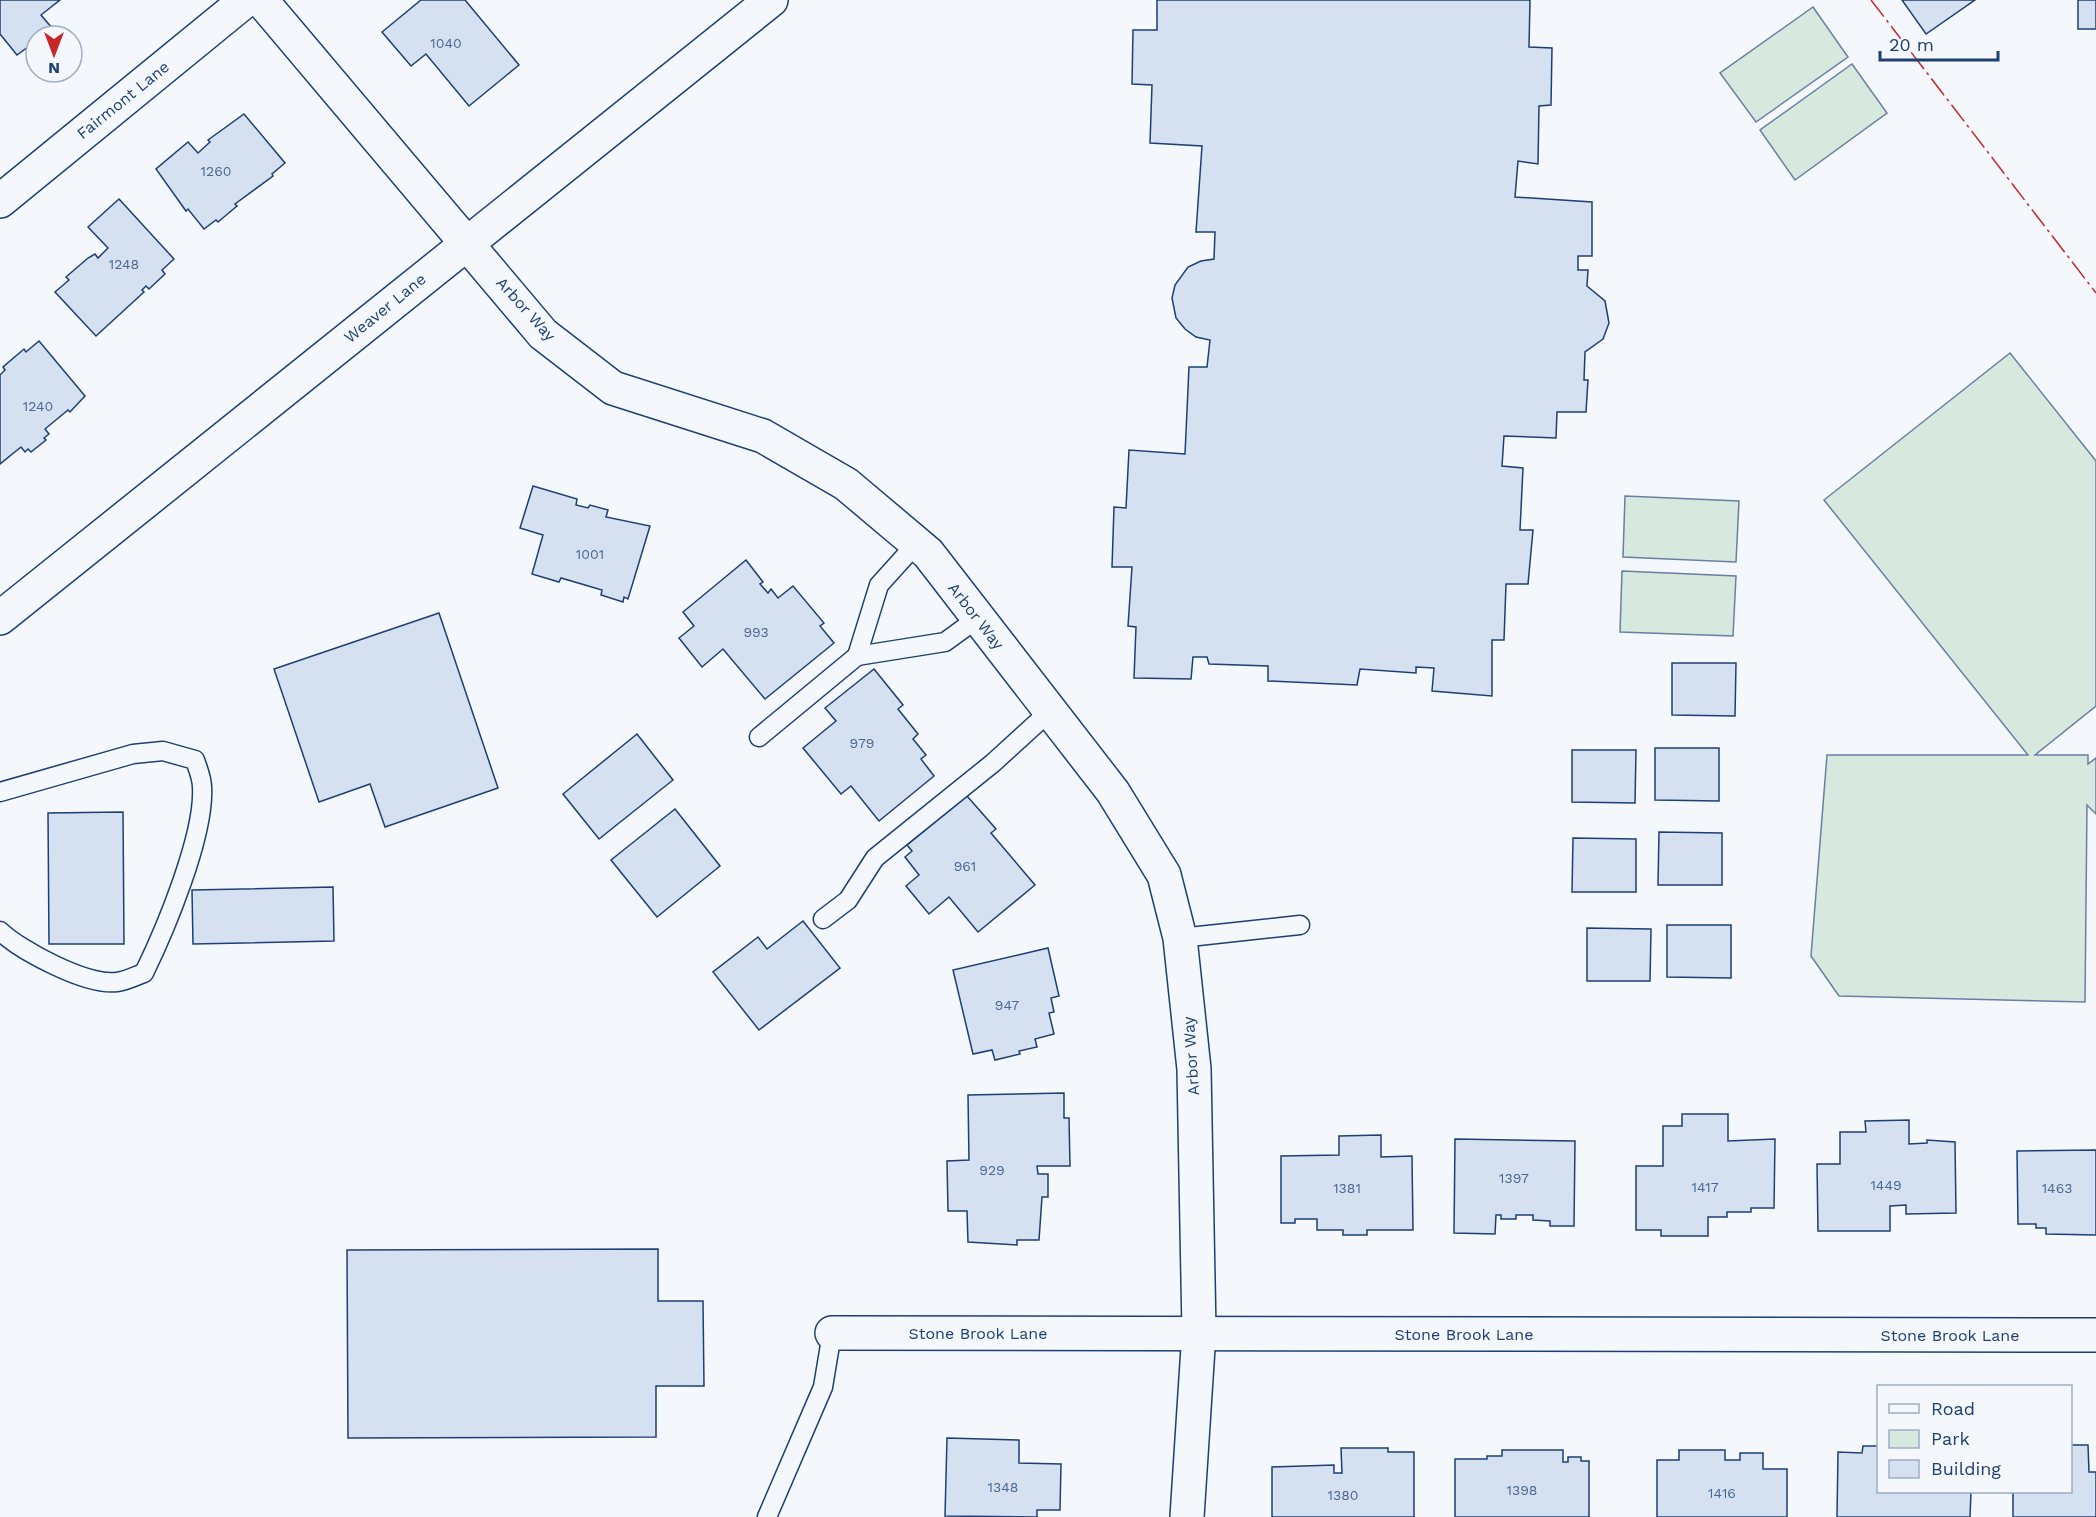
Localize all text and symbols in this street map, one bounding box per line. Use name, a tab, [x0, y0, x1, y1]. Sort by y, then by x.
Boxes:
north arrow	[24, 24, 84, 84]
scale bar	[1880, 24, 1998, 62]
text: 20 m	[1889, 34, 1934, 55]
house number: 1040	[430, 35, 462, 51]
street label: Fairmont Lane	[73, 57, 173, 143]
text: N	[48, 59, 60, 78]
house number: 1260	[201, 163, 231, 179]
house number: 1248	[109, 256, 139, 272]
street label: Weaver Lane	[340, 269, 430, 347]
street label: Arbor Way	[492, 273, 560, 345]
house number: 1240	[23, 398, 53, 414]
house number: 1001	[576, 546, 604, 562]
street label: Arbor Way	[944, 579, 1008, 654]
house number: 993	[743, 624, 769, 640]
house number: 979	[850, 735, 874, 751]
house number: 961	[954, 858, 976, 874]
house number: 947	[995, 997, 1019, 1013]
street label: Arbor Way	[1179, 1015, 1203, 1096]
house number: 929	[979, 1162, 1005, 1178]
house number: 1397	[1499, 1170, 1529, 1186]
house number: 1449	[1870, 1177, 1902, 1193]
house number: 1417	[1691, 1179, 1719, 1195]
house number: 1381	[1333, 1180, 1361, 1196]
house number: 1463	[2042, 1180, 2072, 1196]
street label: Stone Brook Lane	[908, 1324, 1048, 1343]
street label: Stone Brook Lane	[1394, 1325, 1534, 1344]
street label: Stone Brook Lane	[1880, 1326, 2020, 1345]
legend	[1877, 1385, 2072, 1493]
text: Road	[1931, 1398, 1975, 1419]
text: Park	[1931, 1428, 1970, 1449]
text: Building	[1931, 1458, 2001, 1479]
house number: 1348	[988, 1479, 1018, 1495]
house number: 1398	[1507, 1482, 1537, 1498]
house number: 1416	[1708, 1485, 1736, 1501]
house number: 1380	[1328, 1487, 1358, 1503]

